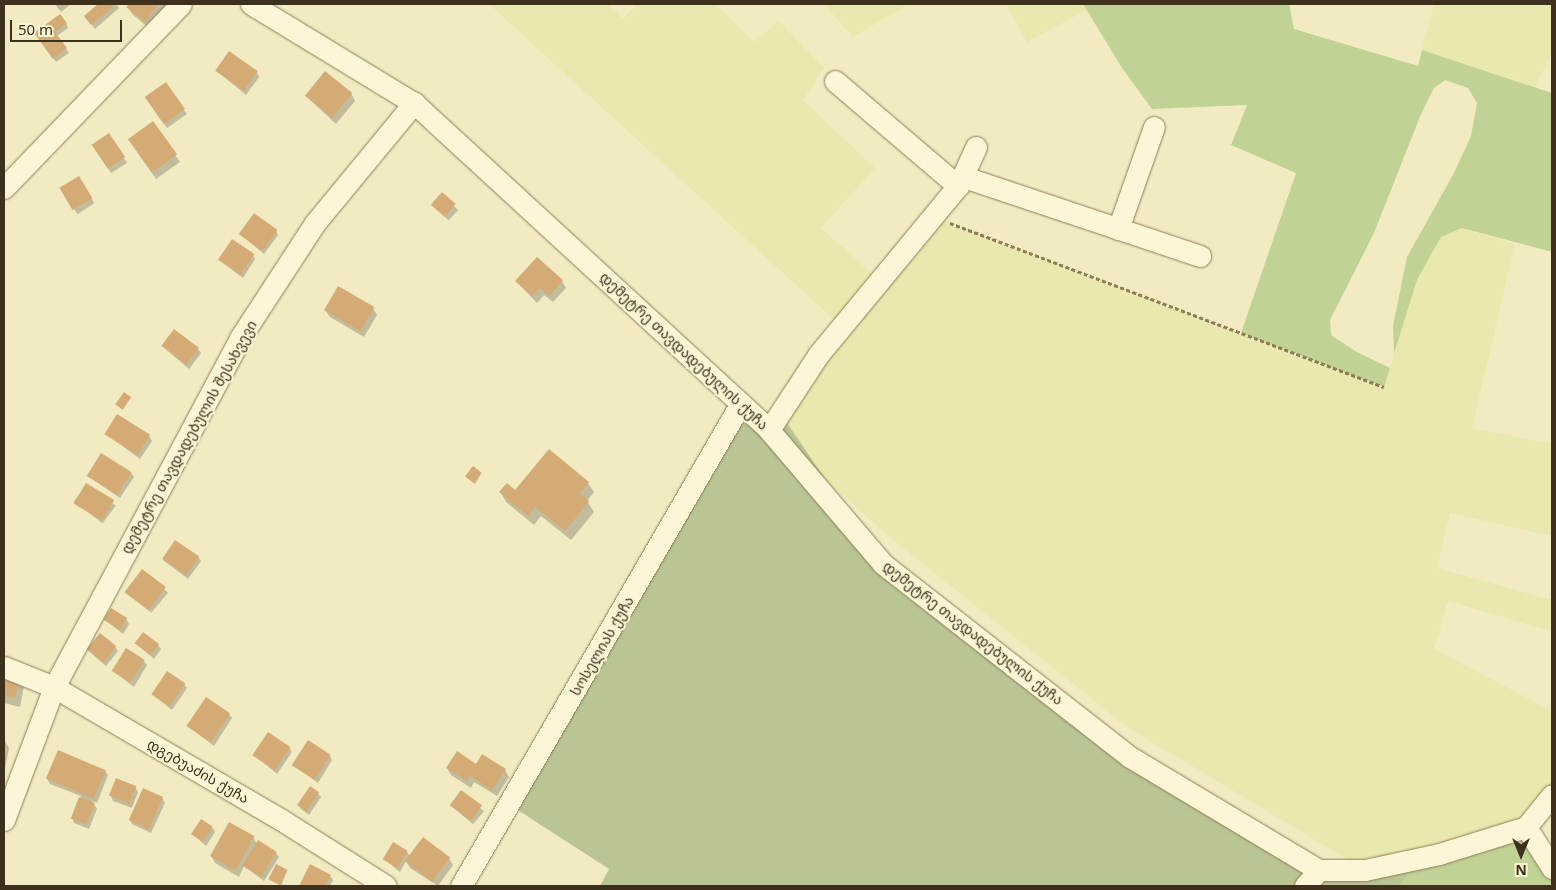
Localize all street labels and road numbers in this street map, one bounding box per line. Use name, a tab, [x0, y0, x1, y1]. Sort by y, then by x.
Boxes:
street label: დემეტრე თავდადებულის ქუჩა	[596, 269, 772, 433]
street label: დემეტრე თავდადებულის შესახვევი	[118, 317, 260, 557]
street label: დემეტრე თავდადებულის ქუჩა	[880, 558, 1066, 708]
street label: სოსელიას ქუჩა	[567, 593, 637, 699]
street label: დგებუაძის ქუჩა	[144, 735, 252, 807]

